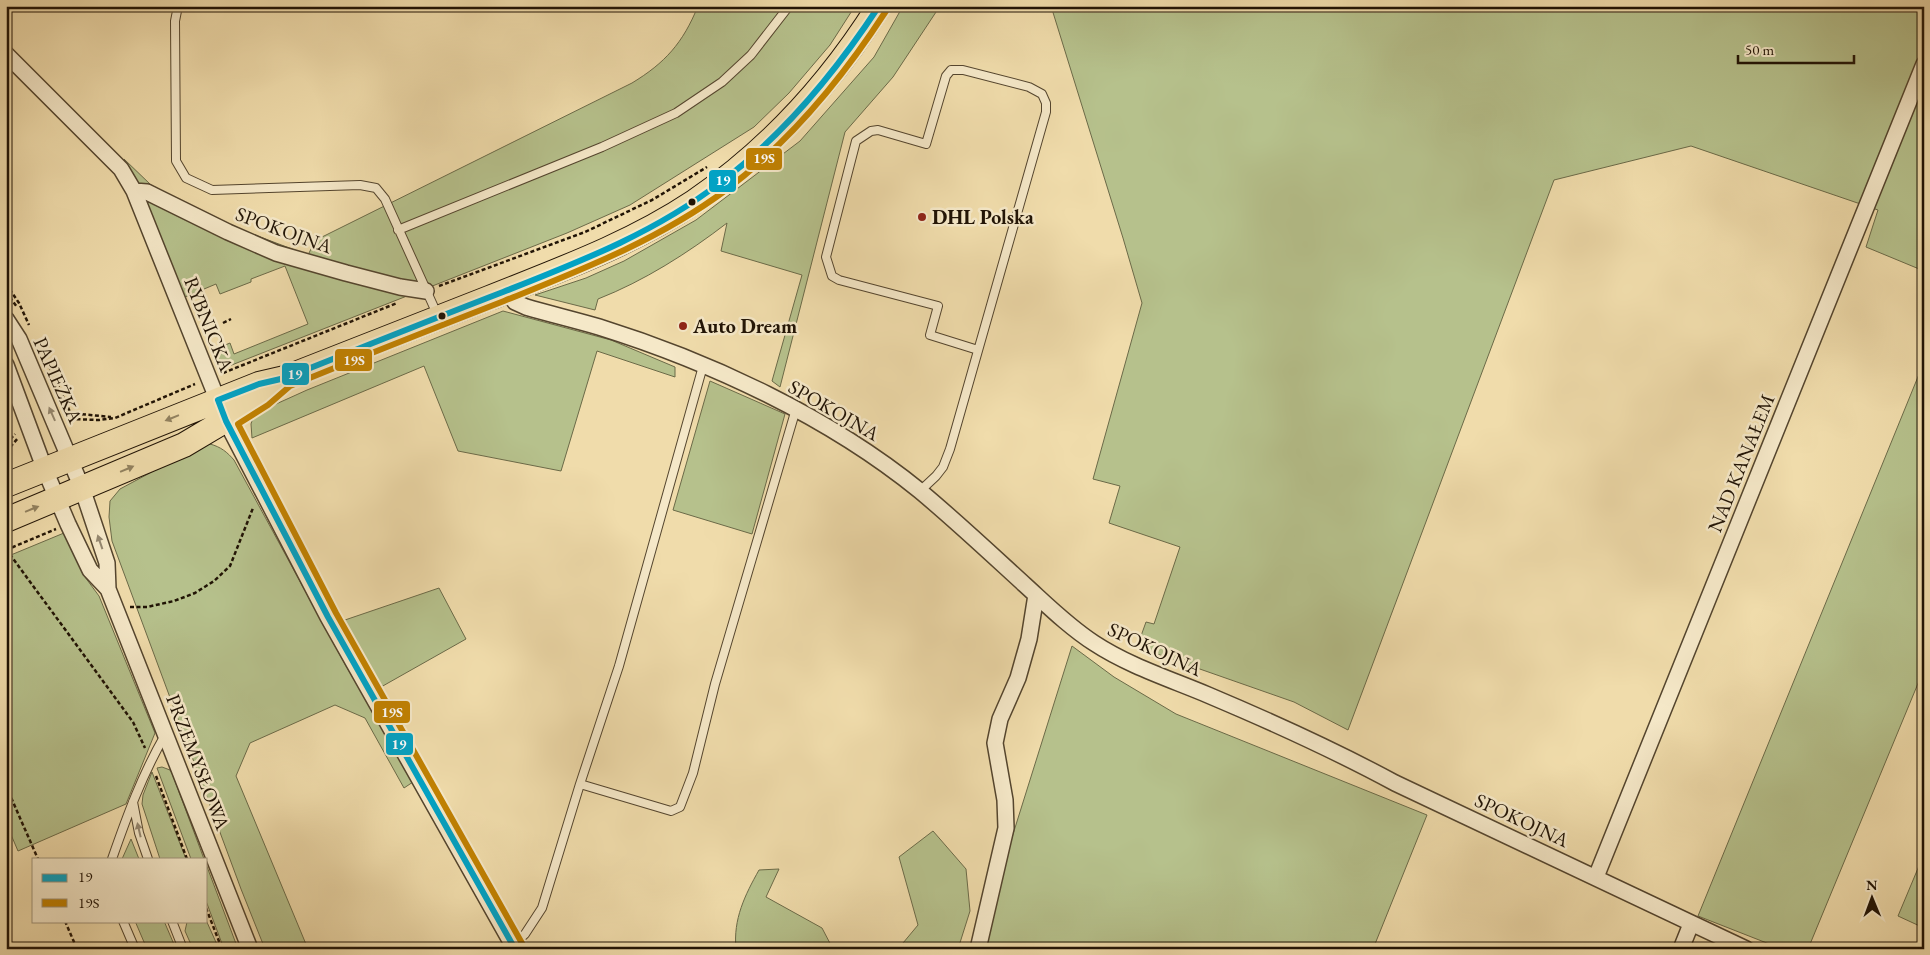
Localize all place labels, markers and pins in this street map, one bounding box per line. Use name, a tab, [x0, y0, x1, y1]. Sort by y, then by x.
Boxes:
unlabelled marker	[687, 197, 697, 207]
place label: DHL Polska	[932, 204, 1034, 230]
marker: DHL Polska	[916, 211, 928, 223]
unlabelled marker	[437, 311, 447, 321]
place label: Auto Dream	[692, 313, 797, 339]
marker: Auto Dream	[677, 320, 689, 332]

